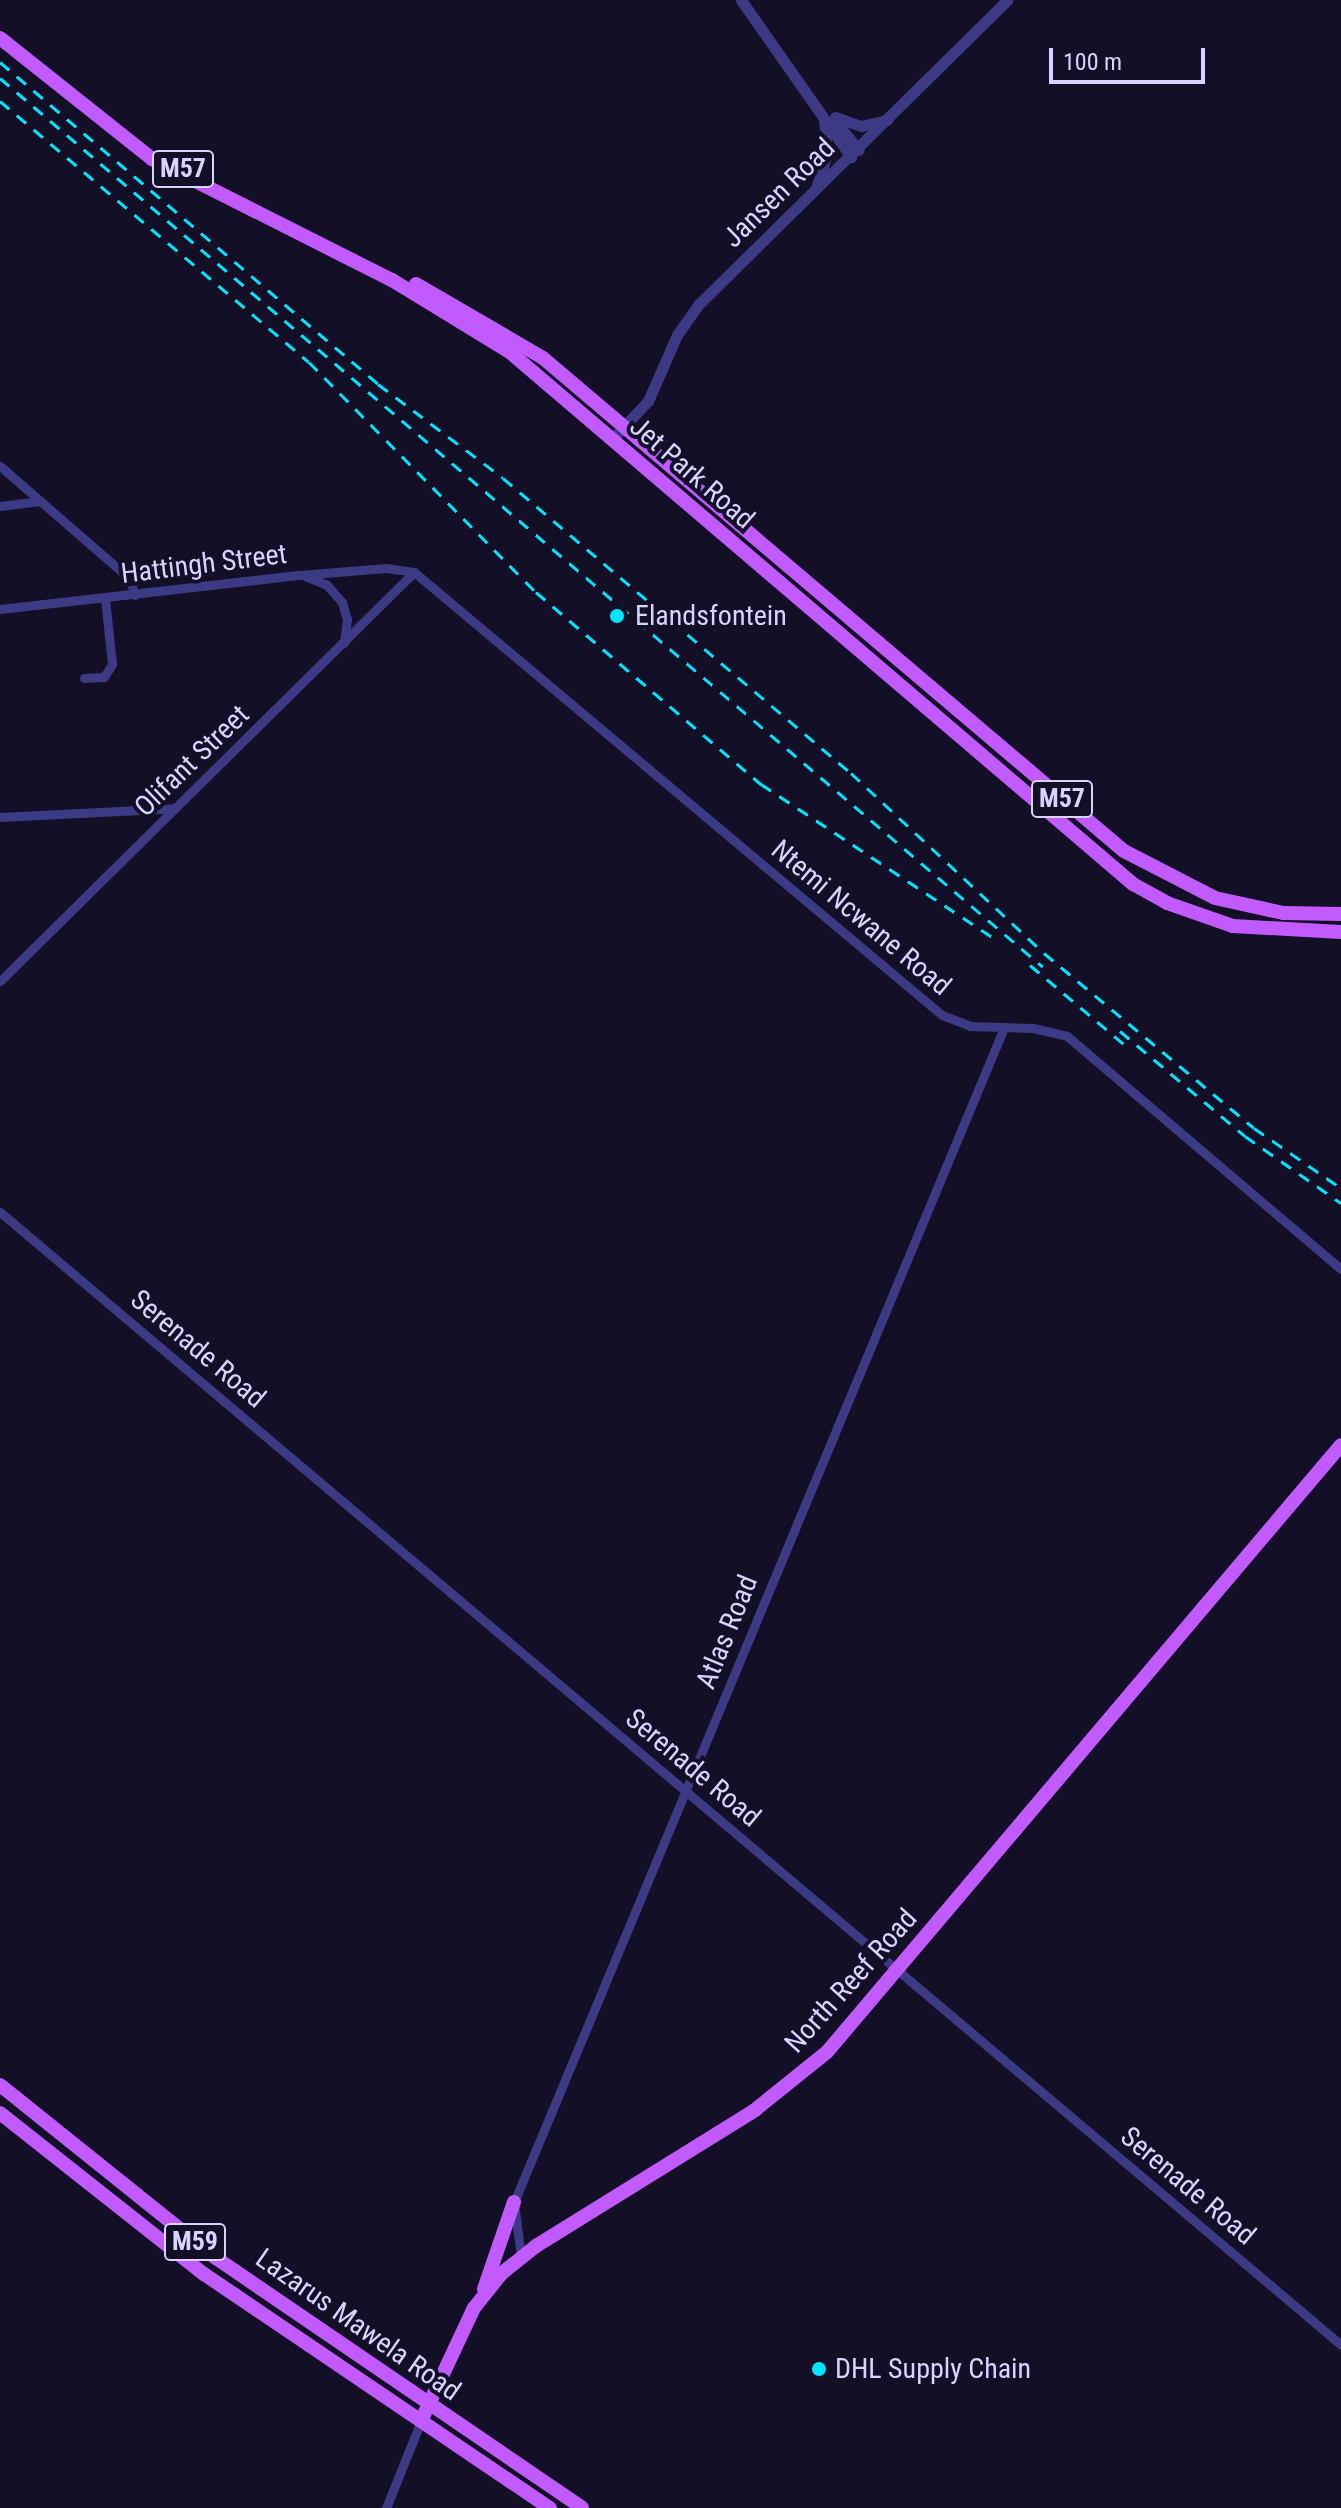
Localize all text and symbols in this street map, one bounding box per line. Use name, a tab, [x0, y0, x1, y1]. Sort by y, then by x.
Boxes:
scale bar	[1053, 32, 1209, 82]
text: 100 m	[1063, 48, 1122, 76]
street label: Jansen Road	[716, 131, 842, 255]
road number: M57	[151, 147, 215, 191]
street label: Jet Park Road	[623, 410, 761, 536]
street label: Hattingh Street	[119, 537, 289, 591]
place label: Elandsfontein	[635, 599, 787, 633]
marker: Elandsfontein	[606, 605, 628, 627]
street label: Olifant Street	[128, 698, 256, 824]
road number: M57	[1030, 777, 1094, 821]
street label: Ntemi Ncwane Road	[764, 833, 958, 1003]
street label: Serenade Road	[124, 1283, 272, 1415]
street label: Atlas Road	[689, 1570, 765, 1694]
street label: Serenade Road	[619, 1702, 767, 1834]
street label: North Reef Road	[778, 1902, 924, 2060]
street label: Serenade Road	[1114, 2120, 1262, 2252]
road number: M59	[163, 2220, 227, 2264]
street label: Lazarus Mawela Road	[249, 2242, 467, 2408]
place label: DHL Supply Chain	[835, 2352, 1031, 2386]
marker: DHL Supply Chain	[810, 2360, 828, 2378]

